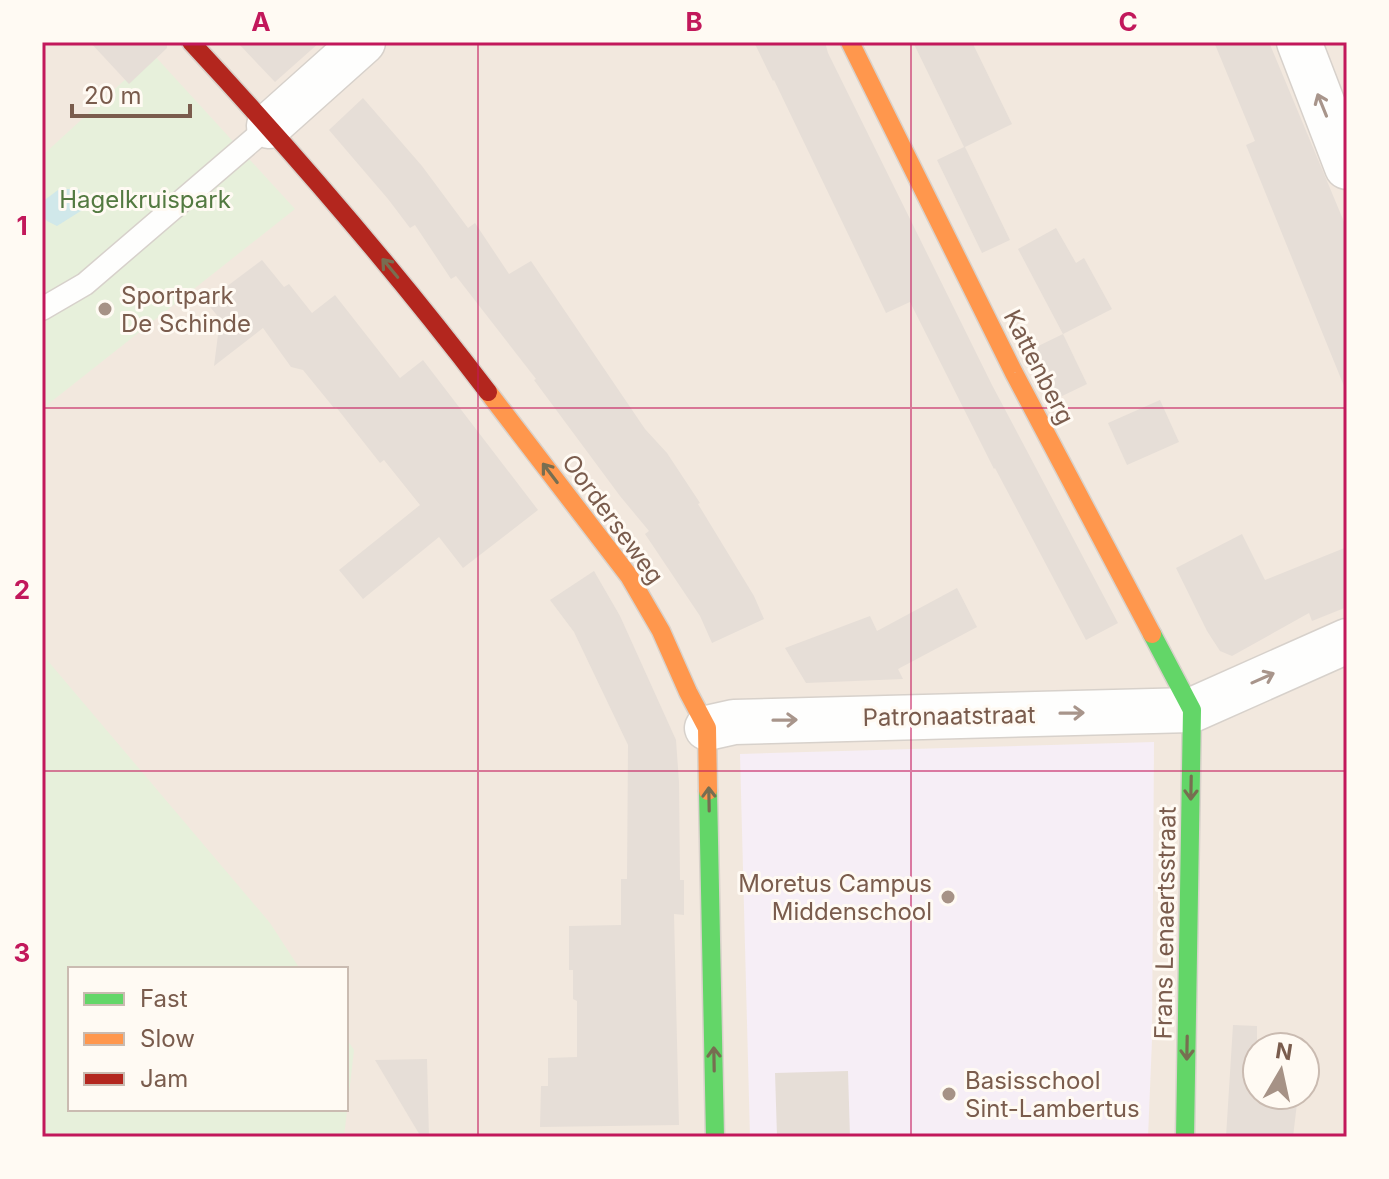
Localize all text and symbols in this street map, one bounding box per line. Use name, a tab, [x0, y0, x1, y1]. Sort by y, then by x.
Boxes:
text: A	[251, 6, 271, 37]
text: B	[685, 6, 703, 37]
text: C	[1118, 6, 1138, 37]
scale bar	[72, 68, 190, 118]
text: 20 m	[84, 81, 142, 110]
one-way arrow	[1314, 93, 1328, 118]
park label: Hagelkruispark	[59, 185, 231, 214]
text: 1	[16, 210, 28, 241]
one-way arrow	[381, 259, 399, 279]
place label: Sportpark De Schinde	[121, 281, 251, 338]
marker: Sportpark De Schinde	[96, 300, 114, 318]
street label: Kattenberg	[998, 305, 1080, 429]
street label: Oorderseweg	[556, 448, 670, 590]
one-way arrow	[542, 463, 559, 484]
text: 2	[14, 574, 30, 605]
one-way arrow	[1250, 670, 1275, 685]
street label: Patronaatstraat	[862, 700, 1036, 732]
one-way arrow	[1058, 705, 1085, 721]
one-way arrow	[771, 713, 798, 728]
one-way arrow	[1183, 774, 1198, 801]
one-way arrow	[701, 786, 716, 813]
street label: Frans Lenaertsstraat	[1148, 806, 1182, 1040]
place label: Moretus Campus Middenschool	[738, 869, 932, 926]
marker: Moretus Campus Middenschool	[939, 888, 957, 906]
text: 3	[14, 937, 30, 968]
legend	[68, 967, 348, 1111]
text: Fast	[140, 984, 188, 1013]
text: Slow	[140, 1024, 195, 1053]
north arrow	[1241, 1031, 1321, 1111]
one-way arrow	[1179, 1034, 1194, 1061]
text: N	[1274, 1037, 1294, 1065]
one-way arrow	[706, 1046, 721, 1073]
text: Jam	[140, 1064, 188, 1093]
place label: Basisschool Sint-Lambertus	[965, 1066, 1140, 1123]
marker: Basisschool Sint-Lambertus	[940, 1085, 958, 1103]

